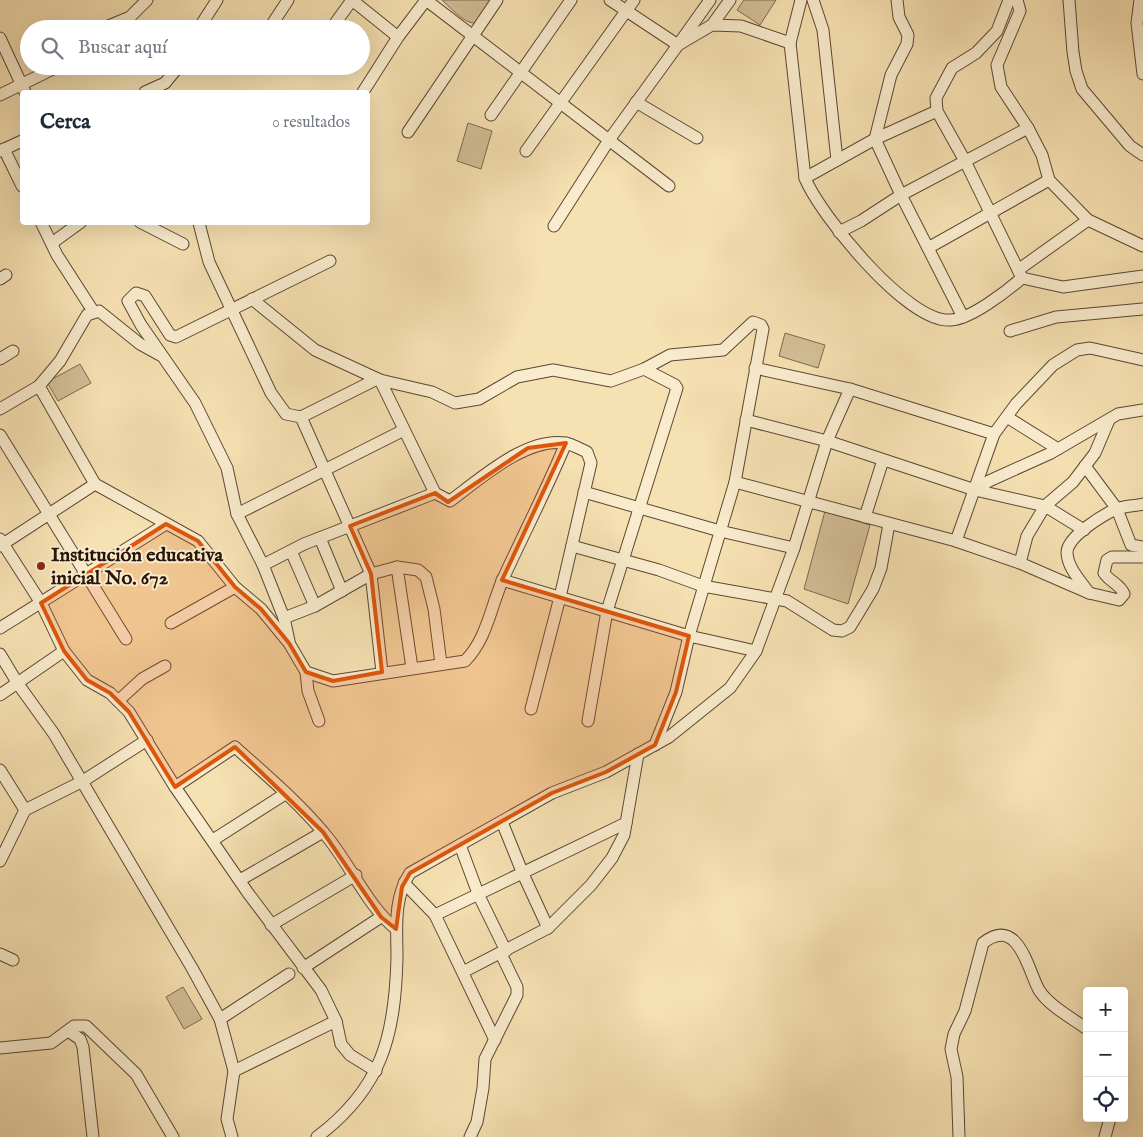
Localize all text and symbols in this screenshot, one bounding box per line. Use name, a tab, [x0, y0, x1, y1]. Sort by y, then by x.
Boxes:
search box	[20, 20, 370, 75]
icon: search	[38, 34, 66, 62]
text: Buscar aquí	[78, 36, 167, 60]
text: Cerca	[40, 109, 90, 136]
text: 0 resultados	[272, 113, 350, 133]
place label: Institución educativa inicial No. 672	[51, 543, 224, 591]
marker: Institución educativa inicial No. 672	[35, 560, 47, 572]
map controls	[1083, 987, 1128, 1122]
button: +	[1083, 987, 1128, 1032]
button: −	[1083, 1032, 1128, 1077]
button: locate	[1083, 1077, 1128, 1122]

